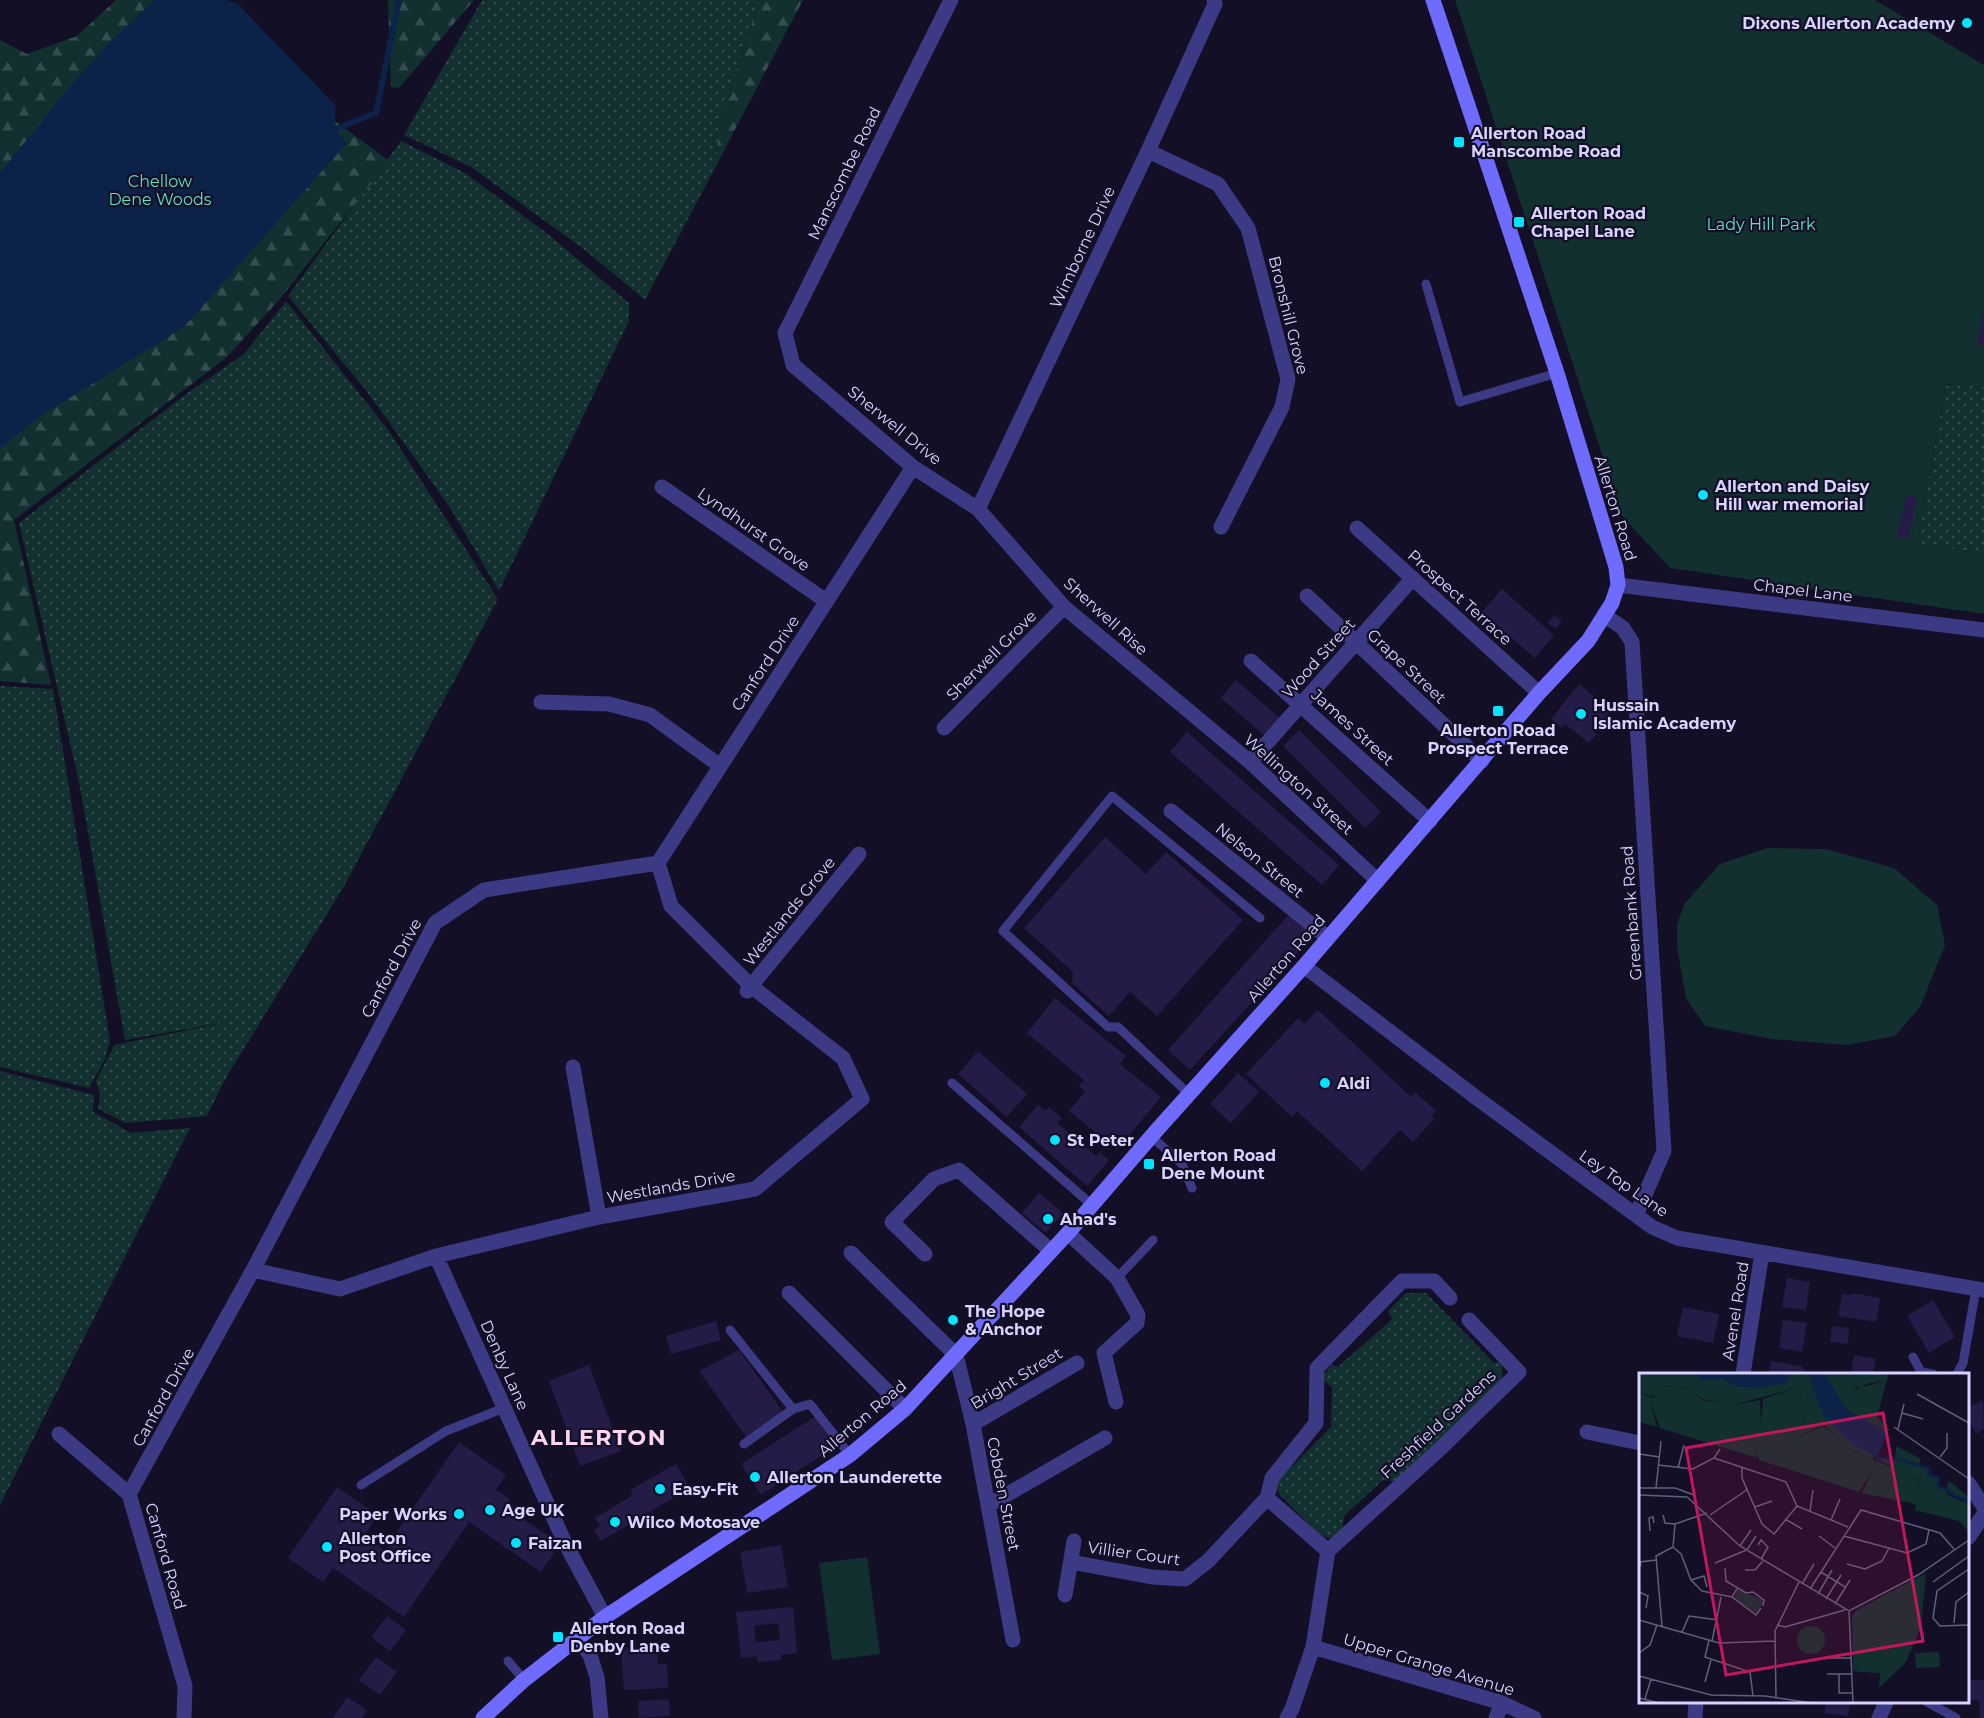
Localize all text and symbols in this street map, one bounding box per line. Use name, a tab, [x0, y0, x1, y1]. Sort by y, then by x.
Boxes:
place label: Dixons Allerton Academy	[1742, 14, 1955, 33]
marker: Dixons Allerton Academy	[1960, 16, 1974, 30]
street label: Manscombe Road	[804, 104, 885, 243]
place label: Allerton Road Manscombe Road	[1470, 124, 1621, 161]
marker: Allerton Road Manscombe Road	[1452, 135, 1466, 149]
park label: Chellow Dene Woods	[108, 172, 212, 209]
street label: Wimborne Drive	[1046, 183, 1119, 311]
place label: Allerton Road Chapel Lane	[1530, 204, 1646, 241]
marker: Allerton Road Chapel Lane	[1512, 215, 1526, 229]
park label: Lady Hill Park	[1706, 215, 1816, 234]
street label: Bronshill Grove	[1265, 254, 1312, 376]
street label: Sherwell Drive	[844, 382, 945, 469]
street label: Allerton Road	[1590, 453, 1641, 563]
place label: Allerton and Daisy Hill war memorial	[1714, 477, 1870, 514]
street label: Lyndhurst Grove	[694, 484, 814, 575]
marker: Allerton and Daisy Hill war memorial	[1696, 488, 1710, 502]
street label: Prospect Terrace	[1404, 546, 1516, 649]
street label: Sherwell Rise	[1060, 574, 1152, 659]
street label: Chapel Lane	[1752, 575, 1854, 606]
street label: Sherwell Grove	[942, 606, 1040, 704]
street label: Canford Drive	[728, 612, 803, 715]
street label: Wood Street	[1278, 614, 1359, 702]
street label: Grape Street	[1363, 625, 1450, 708]
street label: James Street	[1307, 685, 1398, 770]
place label: Hussain Islamic Academy	[1593, 696, 1736, 733]
marker: Allerton Road Prospect Terrace	[1491, 704, 1505, 718]
marker: Hussain Islamic Academy	[1574, 707, 1588, 721]
place label: Allerton Road Prospect Terrace	[1427, 721, 1569, 758]
street label: Wellington Street	[1240, 730, 1358, 839]
street label: Nelson Street	[1212, 819, 1308, 902]
street label: Greenbank Road	[1617, 845, 1646, 981]
street label: Westlands Grove	[740, 853, 839, 970]
street label: Allerton Road	[1243, 911, 1329, 1006]
street label: Canford Drive	[357, 915, 426, 1021]
place label: Aldi	[1336, 1074, 1370, 1093]
marker: Aldi	[1318, 1076, 1332, 1090]
place label: St Peter	[1067, 1131, 1134, 1150]
marker: St Peter	[1048, 1133, 1062, 1147]
place label: Allerton Road Dene Mount	[1160, 1146, 1276, 1183]
street label: Ley Top Lane	[1575, 1146, 1672, 1221]
marker: Allerton Road Dene Mount	[1142, 1157, 1156, 1171]
street label: Westlands Drive	[605, 1166, 737, 1207]
place label: Ahad's	[1059, 1210, 1117, 1229]
marker: Ahad's	[1041, 1212, 1055, 1226]
street label: Avenel Road	[1718, 1260, 1753, 1362]
place label: The Hope & Anchor	[965, 1302, 1045, 1339]
marker: The Hope & Anchor	[946, 1313, 960, 1327]
street label: Denby Lane	[476, 1317, 533, 1413]
street label: Bright Street	[967, 1343, 1066, 1413]
street label: Canford Drive	[128, 1345, 198, 1450]
street label: Freshfield Gardens	[1377, 1366, 1500, 1483]
inset map	[1639, 1373, 1969, 1703]
street label: Allerton Road	[814, 1376, 910, 1461]
district label: ALLERTON	[530, 1424, 667, 1451]
street label: Cobden Street	[983, 1435, 1024, 1553]
place label: Allerton Launderette	[766, 1468, 942, 1487]
marker: Allerton Launderette	[748, 1470, 762, 1484]
place label: Easy-Fit	[672, 1480, 739, 1499]
marker: Easy-Fit	[653, 1482, 667, 1496]
street label: Canford Road	[141, 1501, 190, 1612]
place label: Age UK	[501, 1501, 566, 1520]
marker: Age UK	[483, 1503, 497, 1517]
place label: Paper Works	[339, 1505, 447, 1524]
marker: Paper Works	[452, 1507, 466, 1521]
place label: Wilco Motosave	[627, 1513, 760, 1532]
marker: Wilco Motosave	[608, 1515, 622, 1529]
place label: Allerton Post Office	[338, 1529, 431, 1566]
place label: Faizan	[528, 1534, 582, 1553]
marker: Faizan	[509, 1536, 523, 1550]
street label: Villier Court	[1086, 1538, 1182, 1569]
marker: Allerton Post Office	[320, 1540, 334, 1554]
place label: Allerton Road Denby Lane	[569, 1619, 685, 1656]
street label: Upper Grange Avenue	[1341, 1629, 1517, 1700]
marker: Allerton Road Denby Lane	[551, 1630, 565, 1644]

